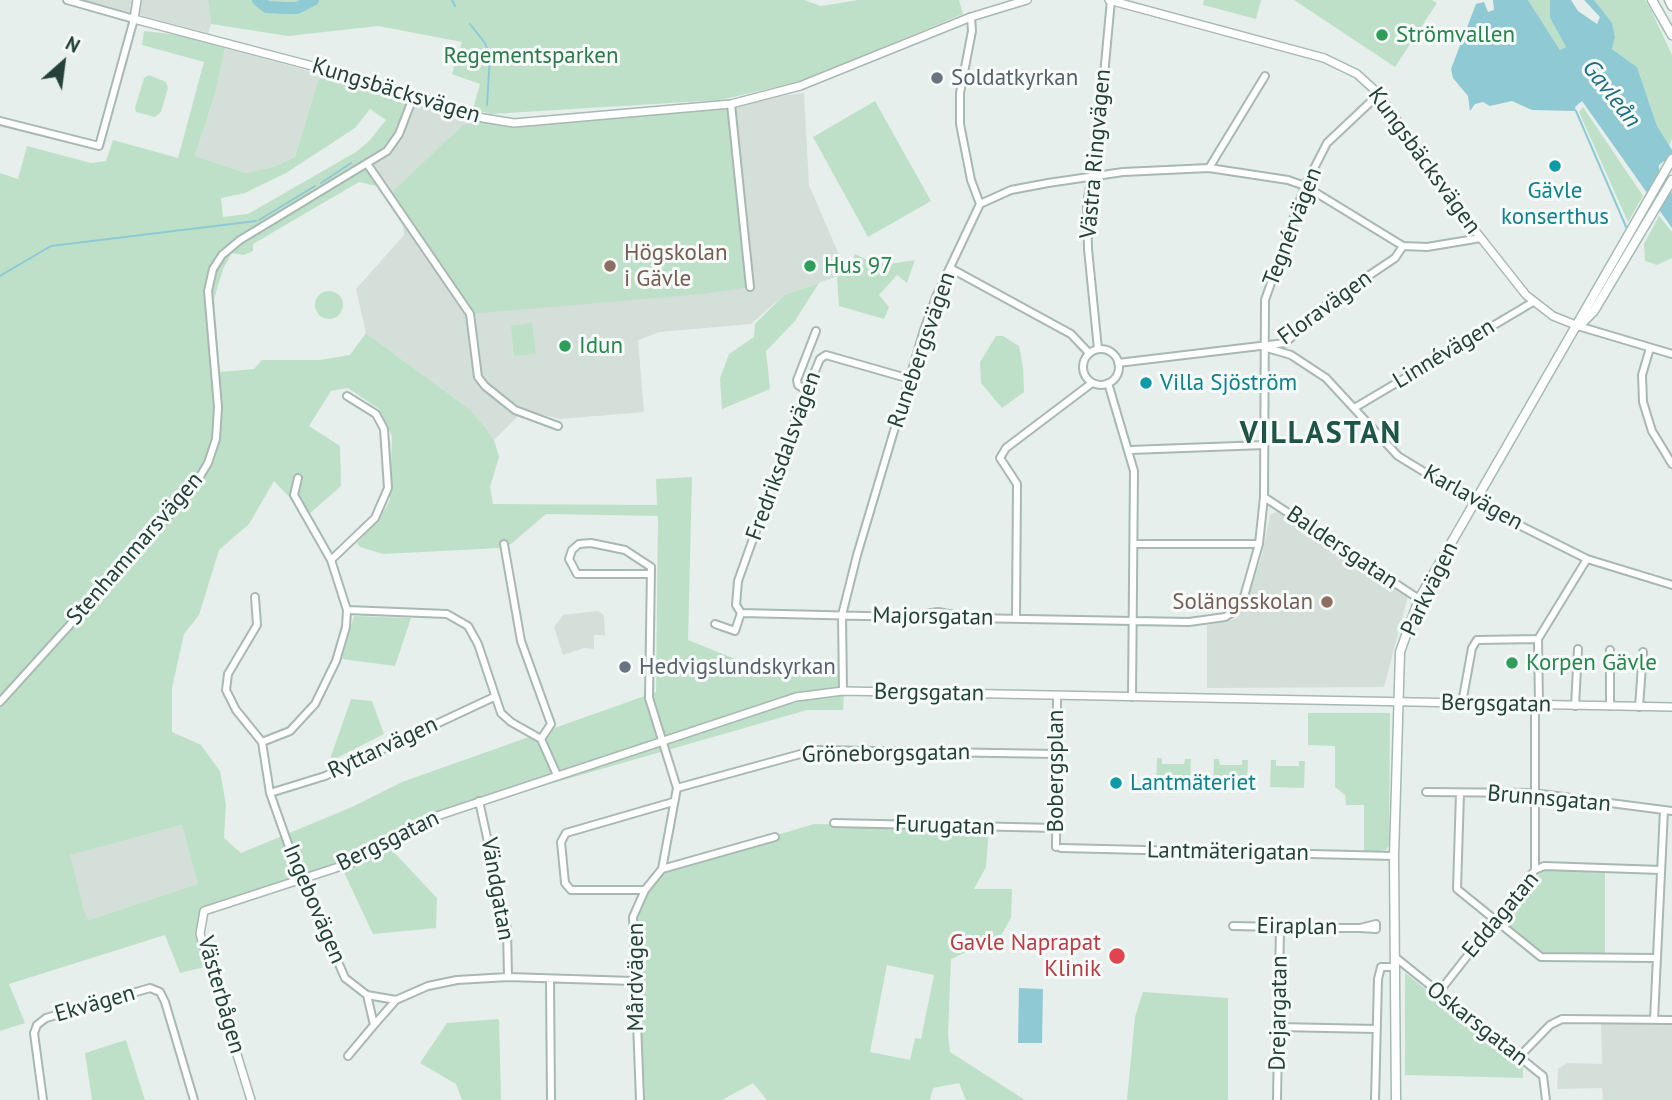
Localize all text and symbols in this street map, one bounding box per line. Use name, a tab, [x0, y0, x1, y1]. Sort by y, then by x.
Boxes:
place label: Strömvallen	[1396, 21, 1515, 49]
marker: Strömvallen	[1374, 27, 1390, 43]
north arrow	[28, 28, 98, 98]
text: N	[62, 31, 84, 58]
park label: Regementsparken	[443, 42, 619, 70]
street label: Kungsbäcksvägen	[309, 52, 483, 130]
water label: Gavleån	[1576, 54, 1646, 134]
place label: Soldatkyrkan	[951, 64, 1078, 92]
street label: Västra Ringvägen	[1075, 68, 1117, 240]
marker: Soldatkyrkan	[929, 70, 945, 86]
street label: Kungsbäcksvägen	[1362, 82, 1486, 240]
marker: Gävle konserthus	[1547, 158, 1563, 174]
street label: Tegnérvägen	[1258, 164, 1328, 290]
place label: Gävle konserthus	[1501, 177, 1609, 231]
place label: Högskolan i Gävle	[624, 239, 728, 293]
place label: Hus 97	[824, 252, 893, 280]
marker: Högskolan i Gävle	[602, 258, 618, 274]
marker: Hus 97	[802, 258, 818, 274]
street label: Floravägen	[1273, 265, 1377, 351]
street label: Runebergsvägen	[882, 268, 962, 432]
street label: Linnévägen	[1388, 313, 1500, 395]
place label: Idun	[579, 332, 623, 360]
marker: Idun	[557, 338, 573, 354]
street label: Fredriksdalsvägen	[741, 368, 827, 544]
place label: Villa Sjöström	[1160, 369, 1297, 397]
marker: Villa Sjöström	[1138, 375, 1154, 391]
district label: VILLASTAN	[1241, 416, 1401, 452]
street label: Karlavägen	[1418, 459, 1528, 537]
street label: Stenhammarsvägen	[61, 467, 209, 631]
street label: Baldersgatan	[1281, 501, 1403, 595]
street label: Parkvägen	[1395, 537, 1465, 641]
place label: Solängsskolan	[1172, 588, 1313, 616]
marker: Solängsskolan	[1319, 594, 1335, 610]
street label: Majorsgatan	[872, 602, 994, 632]
place label: Korpen Gävle	[1526, 649, 1657, 677]
place label: Hedvigslundskyrkan	[639, 653, 836, 681]
marker: Korpen Gävle	[1504, 655, 1520, 671]
marker: Hedvigslundskyrkan	[617, 659, 633, 675]
street label: Bergsgatan	[874, 678, 984, 708]
street label: Bergsgatan	[1441, 689, 1551, 719]
street label: Bobergsplan	[1042, 710, 1070, 832]
street label: Ryttarvägen	[324, 711, 442, 785]
street label: Gröneborgsgatan	[801, 739, 971, 769]
place label: Lantmäteriet	[1130, 769, 1256, 797]
marker: Lantmäteriet	[1108, 775, 1124, 791]
street label: Brunnsgatan	[1486, 780, 1612, 818]
street label: Bergsgatan	[332, 804, 444, 878]
street label: Furugatan	[895, 810, 995, 842]
street label: Vändgatan	[474, 835, 520, 943]
street label: Lantmäterigatan	[1147, 837, 1309, 867]
street label: Ingebovägen	[277, 840, 351, 968]
street label: Eddagatan	[1457, 866, 1545, 964]
street label: Eiraplan	[1256, 912, 1338, 942]
street label: Mårdvägen	[622, 923, 650, 1031]
place label: Gavle Naprapat Klinik	[950, 929, 1101, 983]
street label: Västerbågen	[191, 933, 251, 1057]
marker: Gavle Naprapat Klinik	[1107, 946, 1127, 966]
street label: Drejargatan	[1264, 955, 1294, 1071]
street label: Oskarsgatan	[1421, 976, 1533, 1072]
street label: Ekvägen	[52, 979, 138, 1029]

